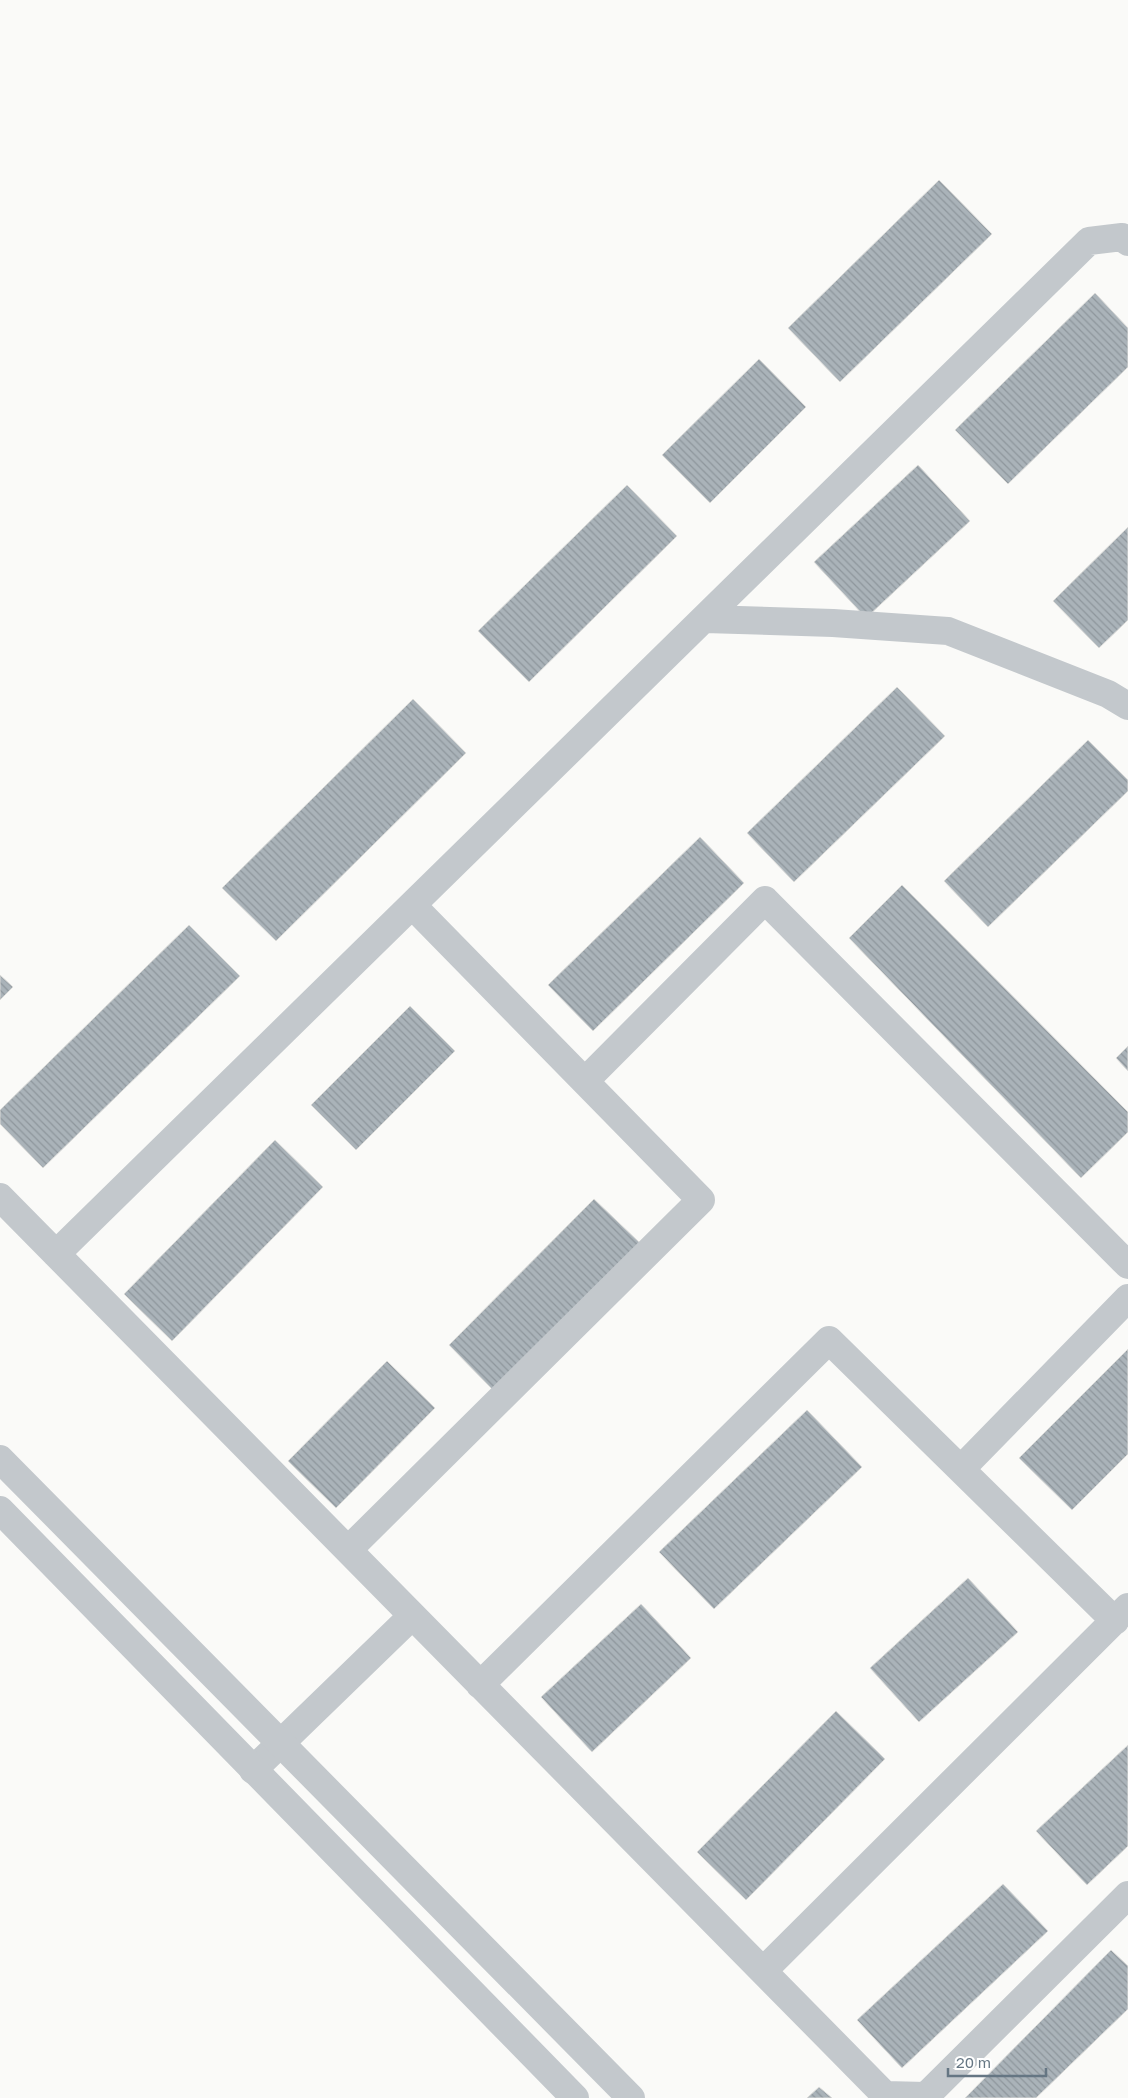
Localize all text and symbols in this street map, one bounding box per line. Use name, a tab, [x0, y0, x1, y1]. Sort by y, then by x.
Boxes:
scale bar	[948, 2046, 1046, 2078]
text: 20 m	[956, 2053, 991, 2071]

